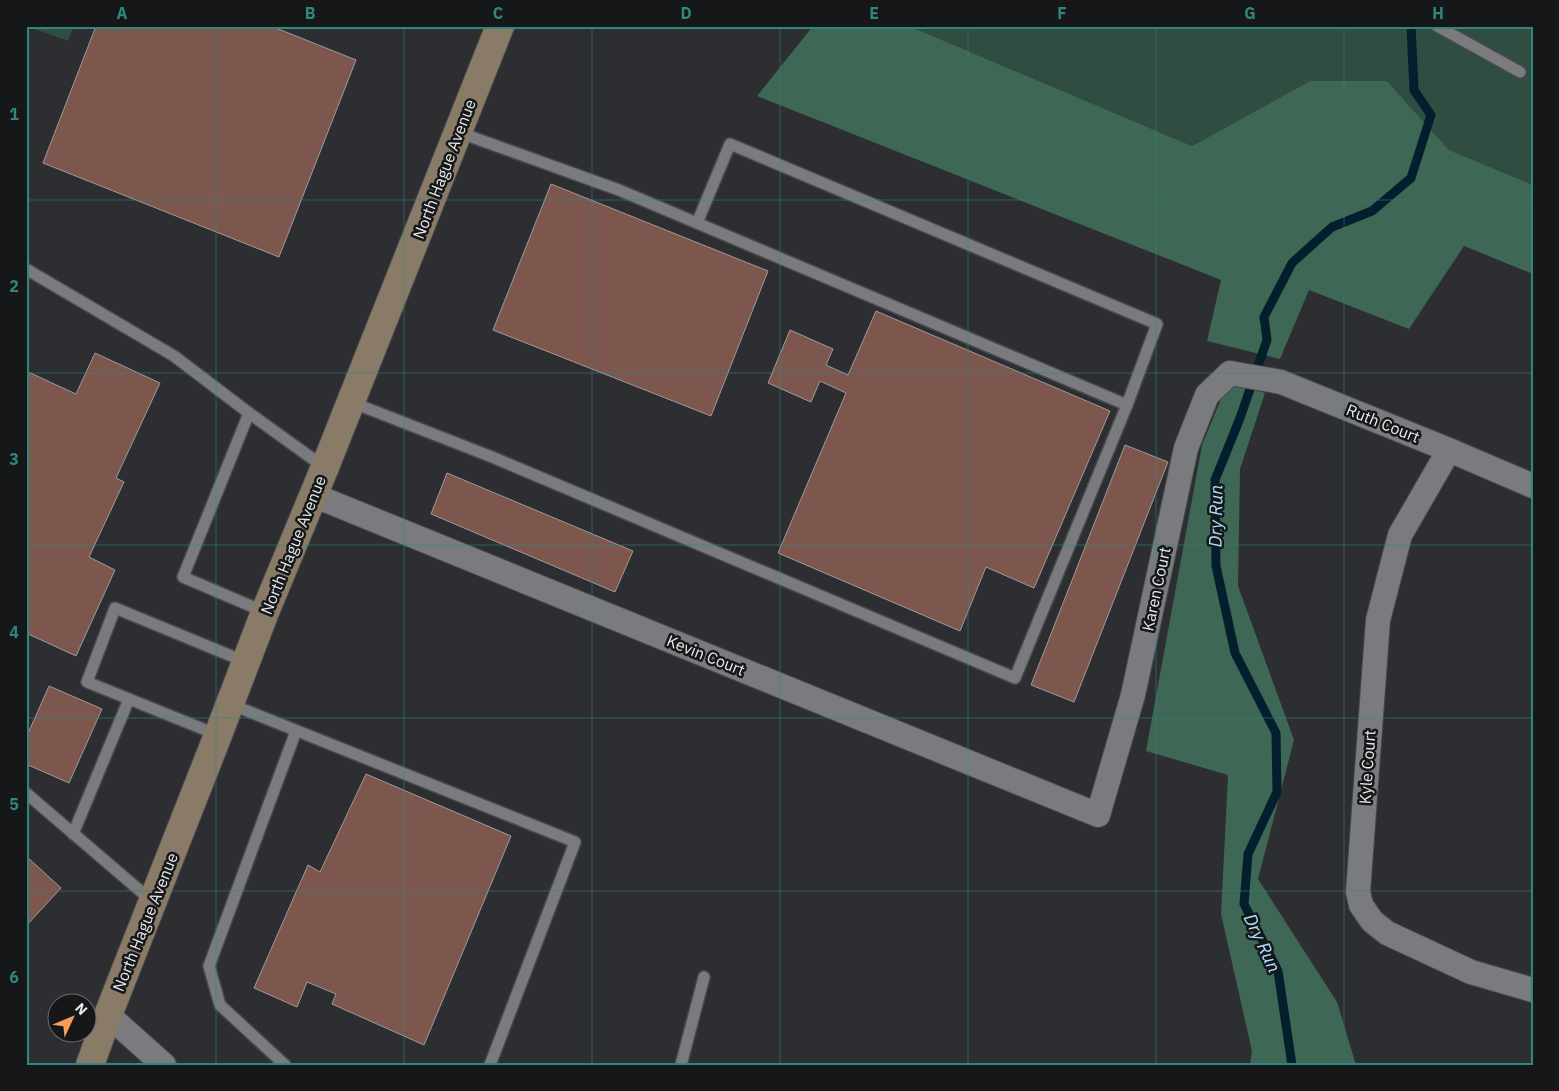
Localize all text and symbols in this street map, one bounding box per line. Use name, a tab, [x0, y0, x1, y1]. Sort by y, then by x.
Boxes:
text: A	[117, 3, 128, 23]
text: B	[305, 3, 316, 23]
text: C	[493, 3, 503, 23]
text: D	[680, 3, 692, 23]
text: E	[869, 3, 879, 23]
text: F	[1057, 3, 1067, 23]
text: G	[1244, 3, 1256, 23]
text: H	[1432, 3, 1444, 23]
street label: North Hague Avenue	[408, 96, 480, 242]
text: 1	[9, 104, 19, 124]
text: 2	[9, 276, 19, 296]
street label: Ruth Court	[1343, 399, 1423, 447]
text: 3	[9, 449, 19, 469]
street label: North Hague Avenue	[256, 472, 330, 617]
water label: Dry Run	[1203, 484, 1228, 547]
street label: Karen Court	[1137, 545, 1175, 633]
text: 4	[9, 622, 19, 642]
street label: Kevin Court	[664, 630, 748, 680]
street label: Kyle Court	[1354, 729, 1380, 805]
text: 5	[9, 794, 19, 814]
street label: North Hague Avenue	[108, 849, 182, 994]
water label: Dry Run	[1239, 910, 1286, 976]
text: 6	[9, 967, 19, 987]
north arrow	[48, 994, 98, 1044]
text: N	[71, 999, 91, 1019]

